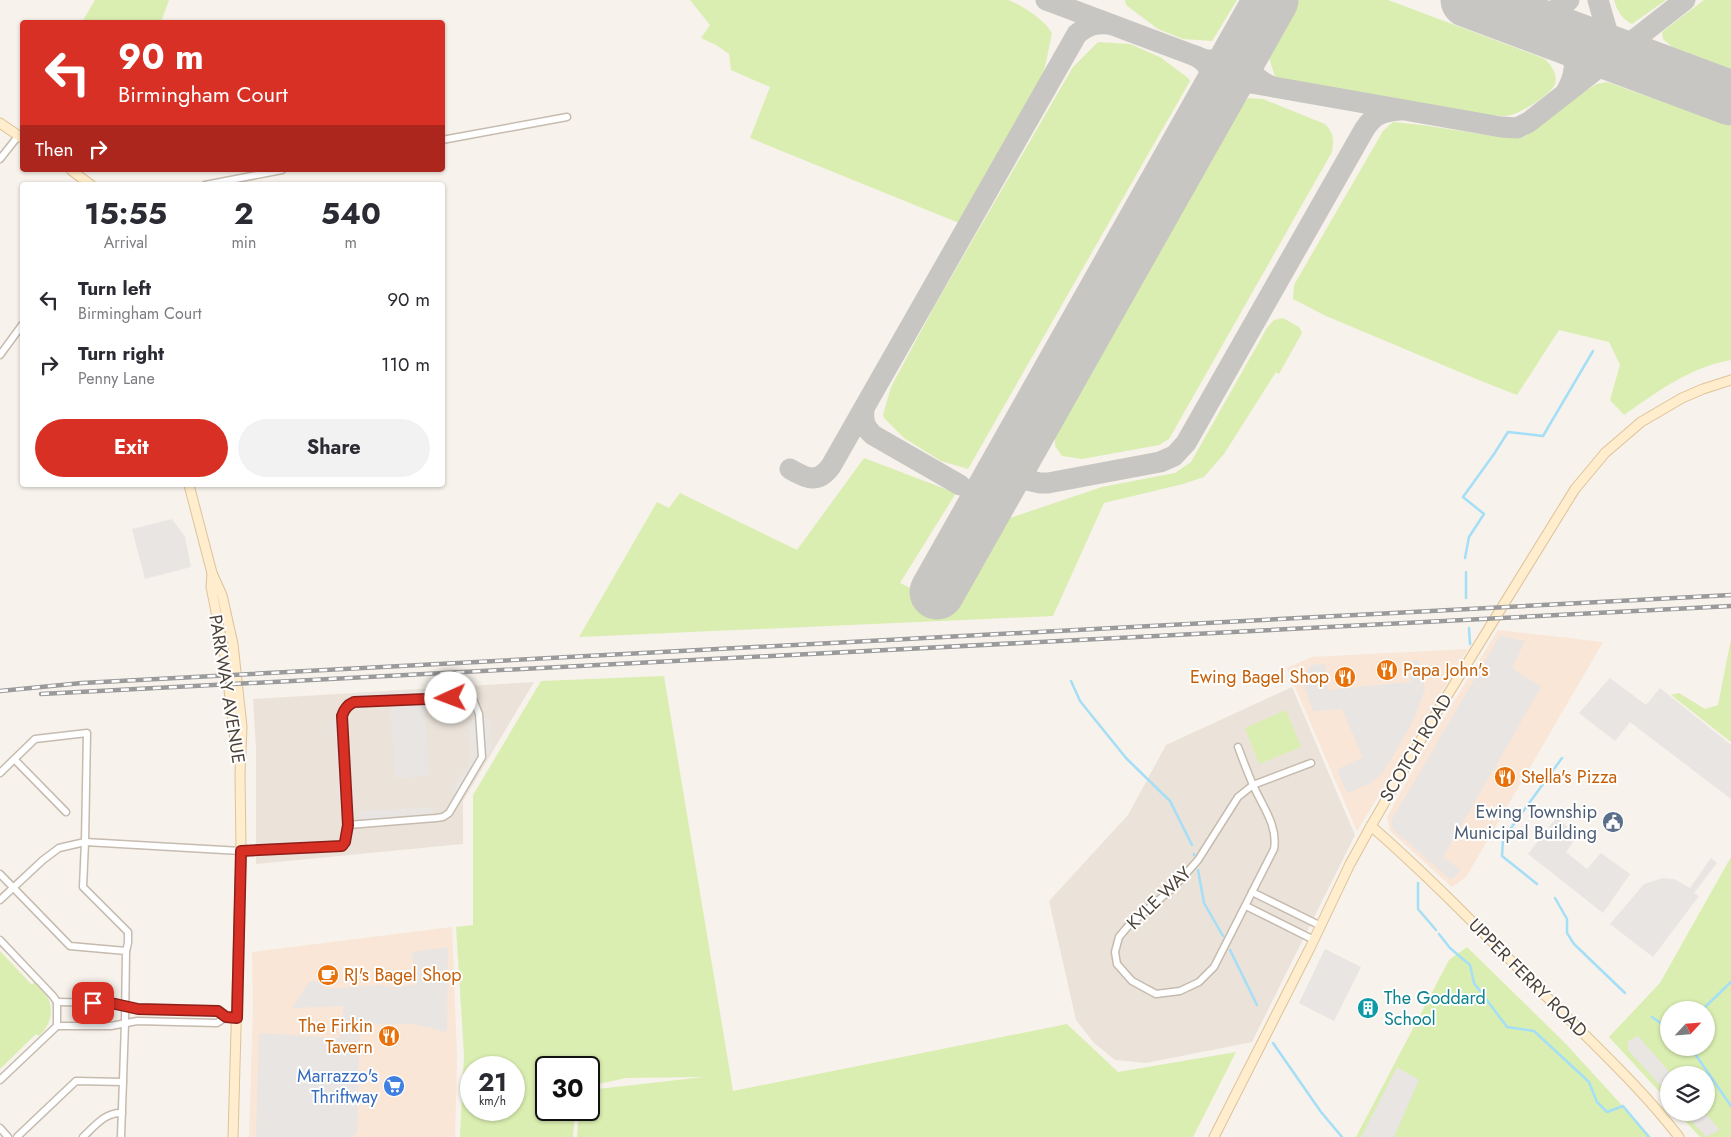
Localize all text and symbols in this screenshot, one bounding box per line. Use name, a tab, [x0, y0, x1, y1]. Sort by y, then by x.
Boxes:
text: 90 m	[118, 32, 204, 82]
icon: left	[35, 40, 100, 105]
text: Birmingham Court	[118, 78, 288, 110]
icon: right	[84, 135, 112, 163]
text: Then	[35, 136, 74, 163]
text: 15:55	[84, 192, 167, 235]
text: 2	[234, 192, 254, 235]
text: 540	[321, 192, 381, 235]
text: Arrival	[104, 231, 148, 254]
text: min	[231, 231, 256, 254]
text: m	[344, 231, 357, 254]
text: Turn left	[78, 275, 151, 302]
icon: left	[35, 286, 63, 314]
text: 90 m	[387, 286, 430, 313]
text: Birmingham Court	[78, 302, 202, 325]
text: Turn right	[78, 340, 164, 367]
icon: right	[35, 351, 63, 379]
text: 110 m	[381, 351, 430, 378]
text: Penny Lane	[78, 367, 155, 390]
button: Exit	[35, 419, 228, 477]
button: Share	[238, 419, 430, 477]
street label: PARKWAY AVENUE	[202, 613, 252, 765]
place label: Papa John's	[1403, 657, 1488, 683]
restaurant icon: Papa John's	[1375, 658, 1399, 682]
place label: Ewing Bagel Shop	[1190, 664, 1329, 690]
restaurant icon: Ewing Bagel Shop	[1333, 665, 1357, 689]
position arrow	[424, 671, 476, 723]
street label: SCOTCH ROAD	[1373, 689, 1459, 807]
place label: Stella's Pizza	[1521, 764, 1617, 790]
restaurant icon: Stella's Pizza	[1493, 765, 1517, 789]
place label: Ewing Township Municipal Building	[1454, 799, 1597, 846]
public building icon: Ewing Township Municipal Building	[1601, 810, 1625, 834]
street label: KYLE WAY	[1121, 860, 1198, 935]
street label: UPPER FERRY ROAD	[1463, 913, 1593, 1043]
place label: RJ's Bagel Shop	[344, 962, 462, 988]
cafe icon: RJ's Bagel Shop	[316, 963, 340, 987]
pin	[72, 982, 114, 1024]
place label: The Goddard School	[1384, 985, 1486, 1032]
icon: arrive	[79, 989, 107, 1017]
building icon: The Goddard School	[1356, 996, 1380, 1020]
north arrow	[1660, 1001, 1715, 1056]
map controls	[1660, 1001, 1715, 1121]
place label: The Firkin Tavern	[299, 1013, 373, 1060]
restaurant icon: The Firkin Tavern	[377, 1024, 401, 1048]
speed limit sign: 30	[535, 1056, 600, 1121]
place label: Marrazzo's Thriftway	[297, 1063, 378, 1110]
text: 21	[478, 1064, 507, 1100]
button: layers	[1660, 1066, 1715, 1121]
supermarket icon: Marrazzo's Thriftway	[382, 1074, 406, 1098]
text: km/h	[479, 1092, 506, 1110]

